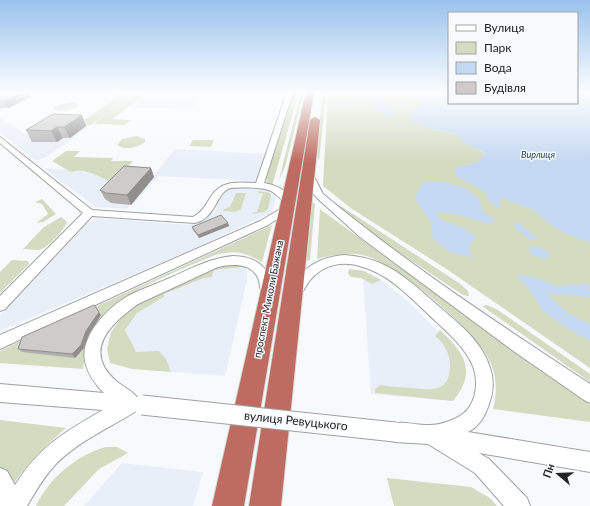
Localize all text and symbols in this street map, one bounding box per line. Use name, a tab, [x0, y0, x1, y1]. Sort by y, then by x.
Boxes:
legend	[448, 12, 578, 104]
text: Вулиця	[484, 20, 524, 35]
text: Парк	[484, 40, 512, 55]
text: Вода	[484, 60, 512, 75]
text: Будівля	[484, 80, 526, 95]
water label: Вирлиця	[521, 149, 555, 160]
street label: проспект Миколи Бажана	[251, 239, 285, 359]
street label: вулиця Ревуцького	[244, 408, 349, 433]
north arrow	[538, 454, 578, 494]
text: Пн	[540, 462, 557, 480]

